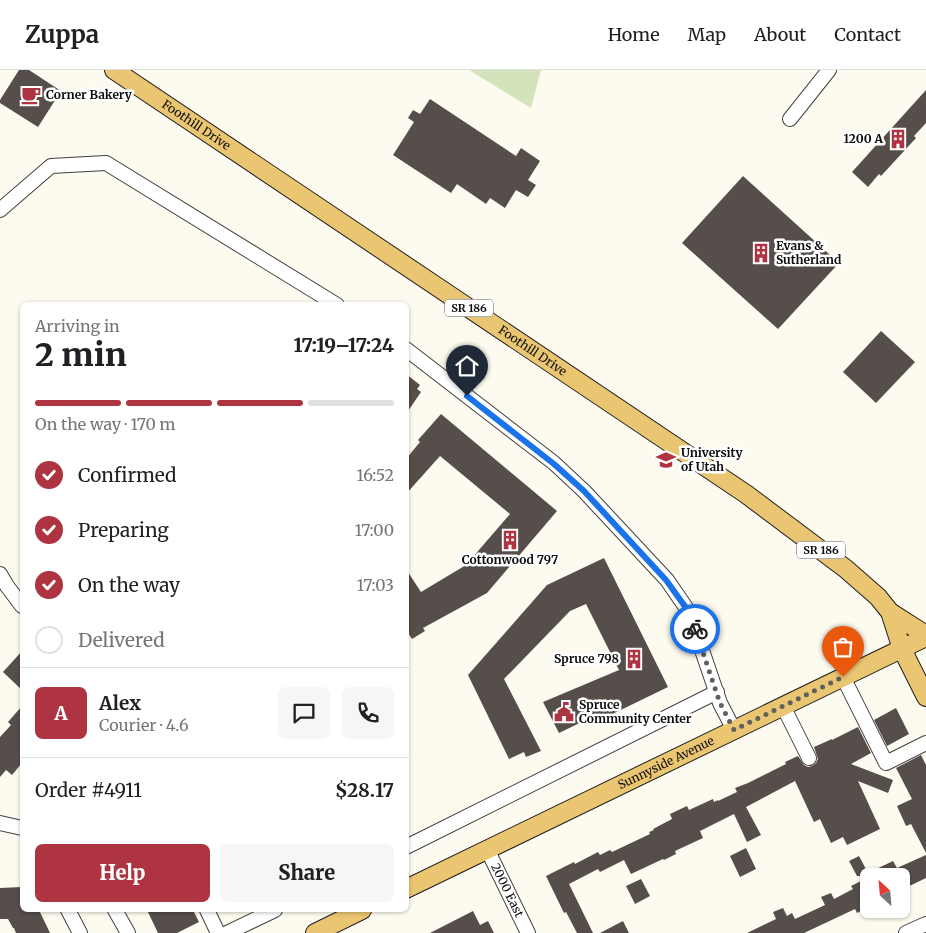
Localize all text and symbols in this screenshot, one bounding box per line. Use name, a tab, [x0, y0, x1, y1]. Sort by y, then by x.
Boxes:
text: Zuppa	[25, 19, 99, 50]
text: Home	[608, 23, 660, 46]
text: Map	[688, 23, 726, 46]
text: About	[754, 23, 806, 46]
text: Contact	[834, 23, 901, 46]
cafe icon: Corner Bakery	[20, 84, 42, 106]
place label: Corner Bakery	[46, 87, 133, 102]
street label: Foothill Drive	[159, 96, 234, 153]
building icon: 1200 A	[887, 128, 909, 150]
place label: 1200 A	[843, 131, 884, 146]
place label: Evans & Sutherland	[776, 238, 842, 267]
building icon: Evans & Sutherland	[750, 242, 772, 264]
road number: SR 186	[445, 300, 493, 317]
text: Arriving in	[35, 316, 120, 336]
street label: Foothill Drive	[496, 322, 570, 379]
text: 17:19–17:24	[293, 333, 394, 357]
text: 2 min	[35, 335, 127, 375]
pin	[446, 345, 488, 396]
icon: home	[453, 352, 481, 380]
text: On the way · 170 m	[35, 414, 175, 434]
place label: University of Utah	[681, 445, 743, 474]
school or university icon: University of Utah	[655, 449, 677, 471]
icon: check	[35, 461, 63, 489]
text: Confirmed	[78, 463, 176, 487]
text: 16:52	[357, 465, 394, 485]
icon: check	[35, 516, 63, 544]
text: Preparing	[78, 518, 169, 542]
text: 17:00	[355, 520, 394, 540]
building icon: Cottonwood 797	[499, 529, 521, 551]
road number: SR 186	[797, 542, 845, 558]
place label: Cottonwood 797	[462, 552, 558, 567]
icon: check	[35, 571, 63, 599]
text: On the way	[78, 573, 180, 597]
text: 17:03	[357, 575, 394, 595]
courier	[670, 604, 720, 654]
icon: bike	[681, 615, 709, 643]
pin	[822, 626, 864, 677]
text: Delivered	[78, 628, 165, 652]
icon: bag	[829, 633, 857, 661]
building icon: Spruce 798	[623, 648, 645, 670]
place label: Spruce 798	[554, 651, 619, 666]
button: chat	[278, 687, 330, 739]
button: phone	[342, 687, 394, 739]
text: Alex	[99, 691, 141, 715]
place label: Spruce Community Center	[579, 697, 692, 726]
text: A	[54, 701, 68, 725]
public building icon: Spruce Community Center	[553, 701, 575, 723]
text: Courier · 4.6	[99, 715, 189, 735]
street label: Sunnyside Avenue	[615, 733, 716, 792]
text: Order #4911	[35, 778, 142, 802]
text: $28.17	[335, 778, 394, 802]
button: Help	[35, 844, 210, 902]
button: Share	[220, 844, 394, 902]
street label: 2000 East	[488, 861, 527, 920]
north arrow	[860, 868, 910, 918]
map controls	[860, 868, 910, 918]

